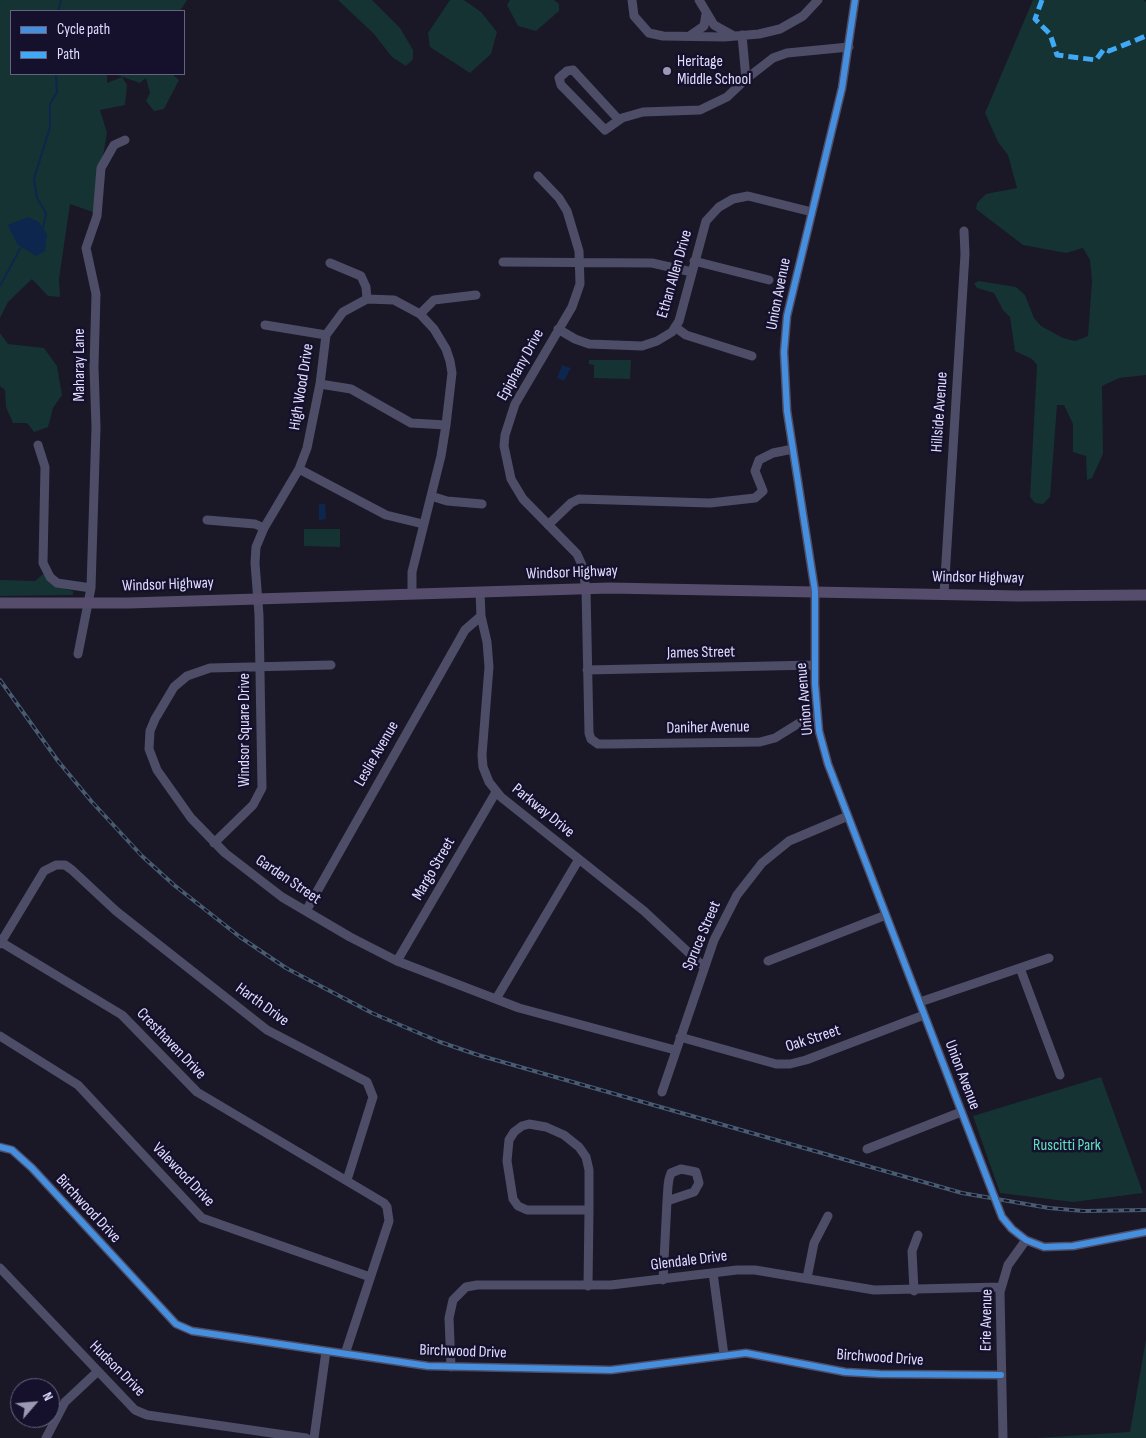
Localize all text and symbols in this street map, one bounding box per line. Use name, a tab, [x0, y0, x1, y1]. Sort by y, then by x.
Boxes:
legend	[10, 10, 185, 75]
text: Cycle path	[57, 20, 110, 39]
text: Path	[57, 45, 80, 64]
place label: Heritage Middle School	[677, 52, 751, 90]
marker: Heritage Middle School	[661, 65, 673, 77]
street label: Ethan Allen Drive	[653, 228, 697, 320]
street label: Union Avenue	[763, 256, 795, 332]
street label: Epiphany Drive	[493, 326, 549, 404]
street label: Maharay Lane	[70, 328, 90, 402]
street label: High Wood Drive	[286, 342, 318, 432]
street label: Hillside Avenue	[928, 371, 952, 453]
street label: Windsor Highway	[526, 562, 618, 584]
street label: Windsor Highway	[932, 568, 1024, 588]
street label: Windsor Highway	[122, 574, 214, 596]
street label: James Street	[667, 643, 735, 663]
street label: Union Avenue	[792, 662, 818, 736]
street label: Windsor Square Drive	[235, 673, 255, 787]
street label: Leslie Avenue	[351, 718, 403, 790]
street label: Daniher Avenue	[666, 718, 750, 738]
street label: Parkway Drive	[508, 780, 578, 842]
street label: Margo Street	[408, 834, 460, 904]
street label: Garden Street	[252, 851, 324, 909]
street label: Spruce Street	[679, 898, 725, 974]
street label: Harth Drive	[232, 979, 292, 1031]
street label: Cresthaven Drive	[132, 1004, 210, 1084]
street label: Oak Street	[783, 1021, 843, 1057]
street label: Union Avenue	[940, 1038, 984, 1112]
park label: Ruscitti Park	[1033, 1136, 1101, 1156]
street label: Valewood Drive	[148, 1139, 218, 1211]
street label: Birchwood Drive	[51, 1171, 125, 1247]
street label: Glendale Drive	[650, 1247, 728, 1275]
street label: Erie Avenue	[977, 1289, 997, 1351]
street label: Hudson Drive	[85, 1337, 149, 1401]
street label: Birchwood Drive	[419, 1341, 507, 1363]
street label: Birchwood Drive	[836, 1345, 924, 1371]
north arrow	[10, 1378, 60, 1428]
text: N	[39, 1389, 57, 1404]

